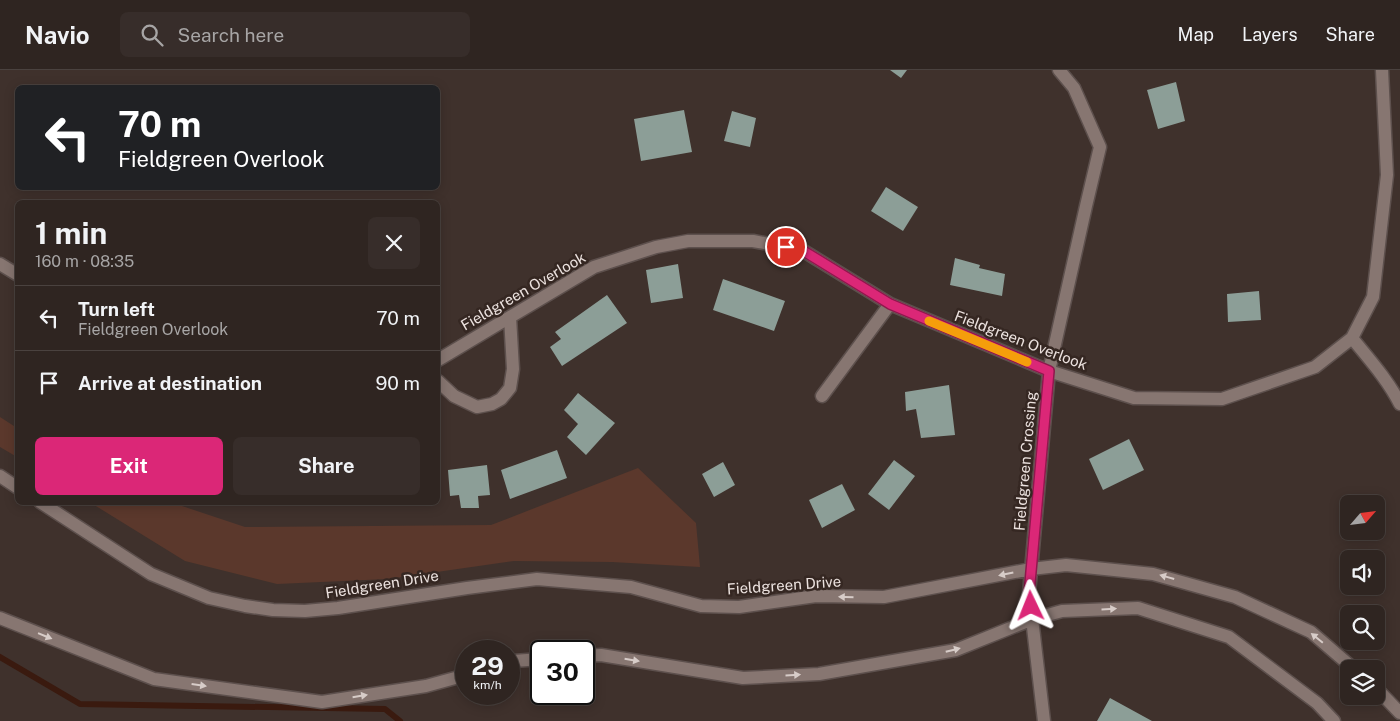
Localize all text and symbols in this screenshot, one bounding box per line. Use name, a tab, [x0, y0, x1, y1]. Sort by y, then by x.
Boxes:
search box	[120, 12, 470, 57]
text: Navio	[25, 21, 90, 49]
icon: search	[138, 21, 166, 49]
text: Search here	[178, 24, 284, 46]
text: Map	[1178, 24, 1214, 45]
text: Layers	[1242, 24, 1298, 45]
text: Share	[1326, 24, 1375, 45]
text: 70 m	[118, 104, 201, 145]
icon: left	[35, 105, 100, 170]
text: Fieldgreen Overlook	[118, 146, 325, 172]
text: 1 min	[35, 215, 107, 251]
button: close	[368, 217, 420, 269]
pin	[765, 226, 807, 268]
icon: arrive	[772, 233, 800, 261]
street label: Fieldgreen Overlook	[458, 248, 588, 334]
text: 160 m · 08:35	[35, 252, 134, 271]
text: Turn left	[78, 298, 155, 320]
icon: left	[35, 304, 63, 332]
text: 70 m	[376, 307, 420, 329]
street label: Fieldgreen Overlook	[952, 307, 1090, 373]
text: Fieldgreen Overlook	[78, 320, 228, 339]
icon: arrive	[35, 369, 63, 397]
text: Arrive at destination	[78, 372, 262, 394]
text: 90 m	[376, 372, 420, 394]
street label: Fieldgreen Crossing	[1010, 391, 1040, 531]
button: Exit	[35, 437, 223, 495]
button: Share	[233, 437, 420, 495]
north arrow	[1340, 495, 1385, 540]
map controls	[1340, 495, 1385, 705]
button: sound	[1340, 550, 1385, 595]
street label: Fieldgreen Drive	[324, 567, 440, 601]
one-way arrow	[998, 571, 1014, 579]
street label: Fieldgreen Drive	[726, 573, 842, 597]
one-way arrow	[1159, 573, 1174, 581]
position arrow	[1004, 579, 1056, 631]
one-way arrow	[837, 593, 853, 601]
one-way arrow	[1101, 605, 1117, 613]
button: search	[1340, 605, 1385, 650]
one-way arrow	[38, 632, 53, 640]
one-way arrow	[1310, 632, 1323, 643]
speed limit sign: 30	[530, 640, 595, 705]
one-way arrow	[946, 646, 961, 654]
text: 29	[471, 651, 504, 681]
one-way arrow	[624, 657, 640, 665]
button: layers	[1340, 660, 1385, 705]
one-way arrow	[785, 671, 801, 679]
text: km/h	[473, 678, 502, 692]
one-way arrow	[192, 682, 208, 690]
one-way arrow	[352, 692, 368, 700]

